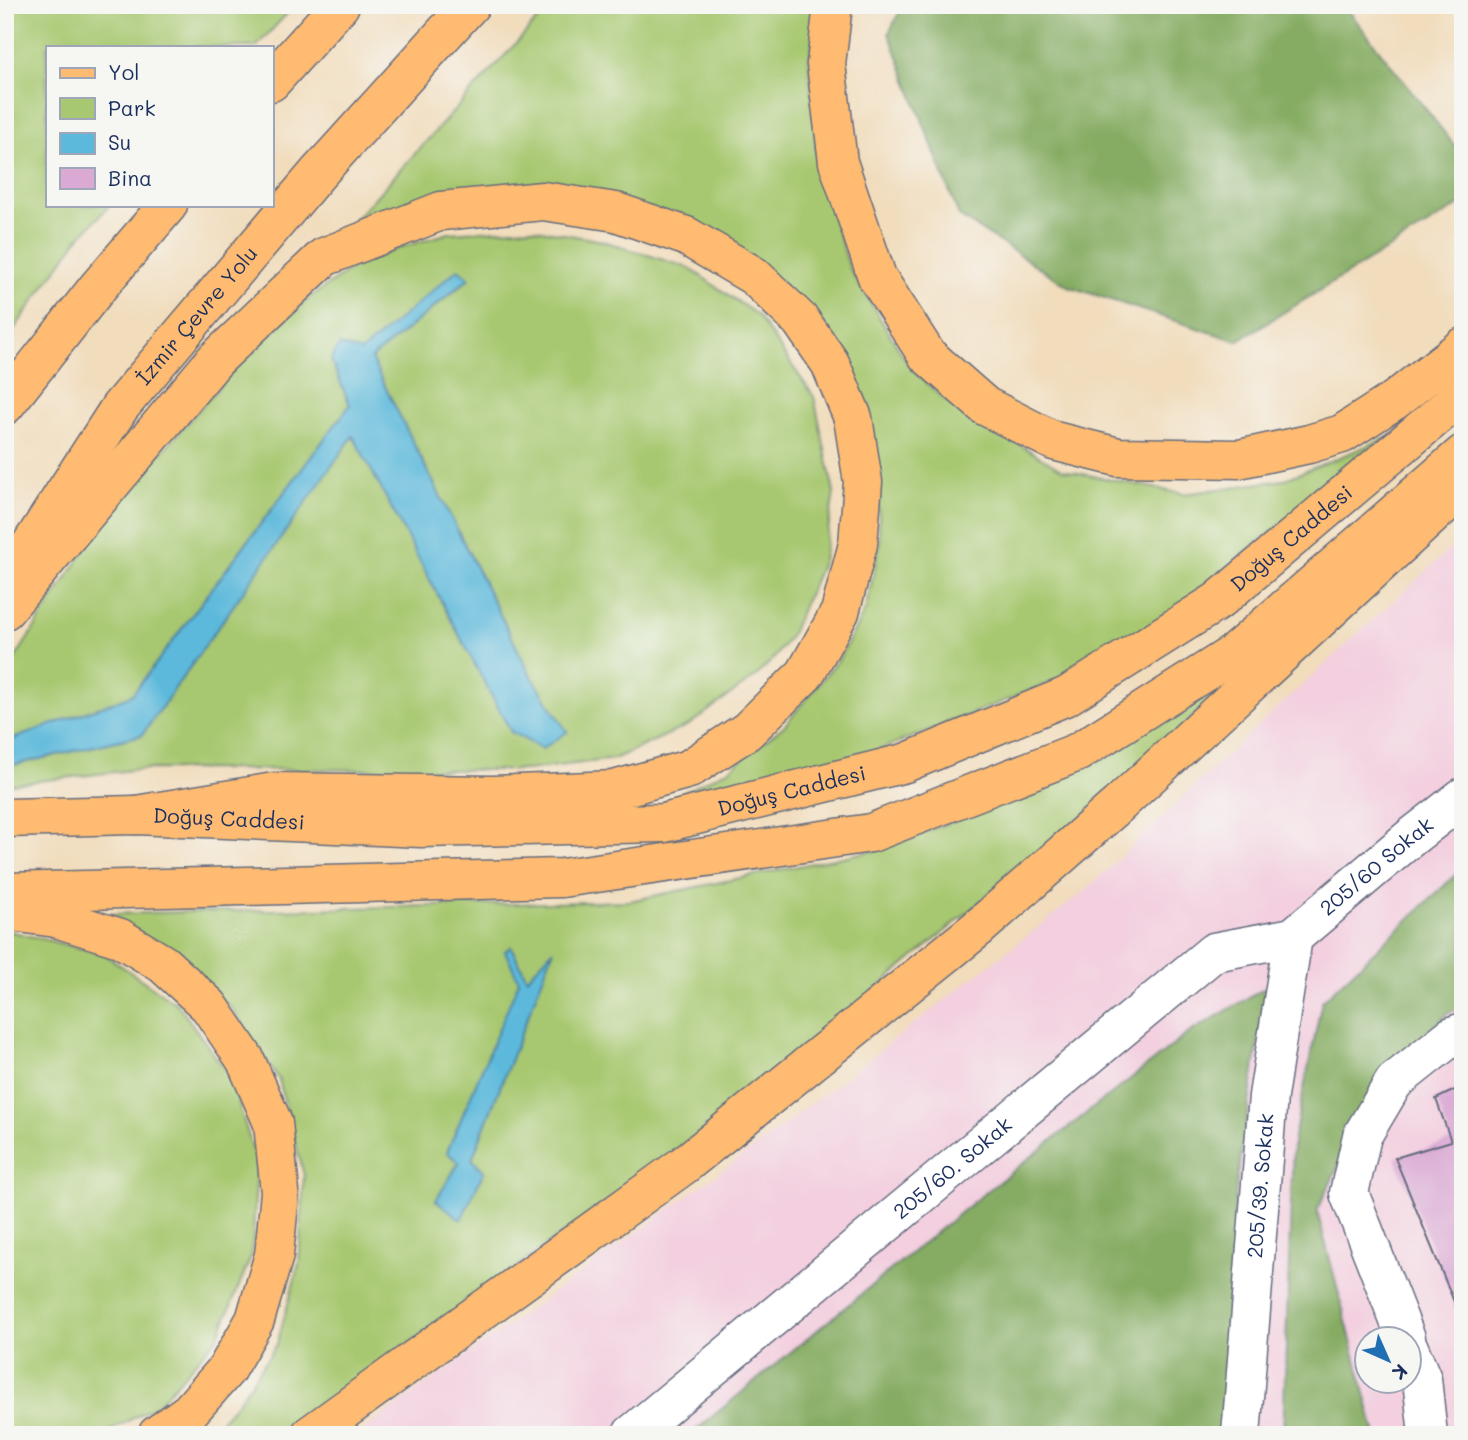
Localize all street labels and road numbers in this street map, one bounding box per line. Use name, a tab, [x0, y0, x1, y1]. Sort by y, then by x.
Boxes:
street label: İzmir Çevre Yolu	[130, 240, 262, 390]
street label: Doğuş Caddesi	[1224, 478, 1358, 597]
street label: Doğuş Caddesi	[714, 758, 868, 821]
street label: Doğuş Caddesi	[152, 801, 305, 835]
street label: 205/60 Sokak	[1313, 810, 1438, 921]
street label: 205/60. Sokak	[887, 1110, 1017, 1224]
street label: 205/39. Sokak	[1240, 1112, 1279, 1259]

